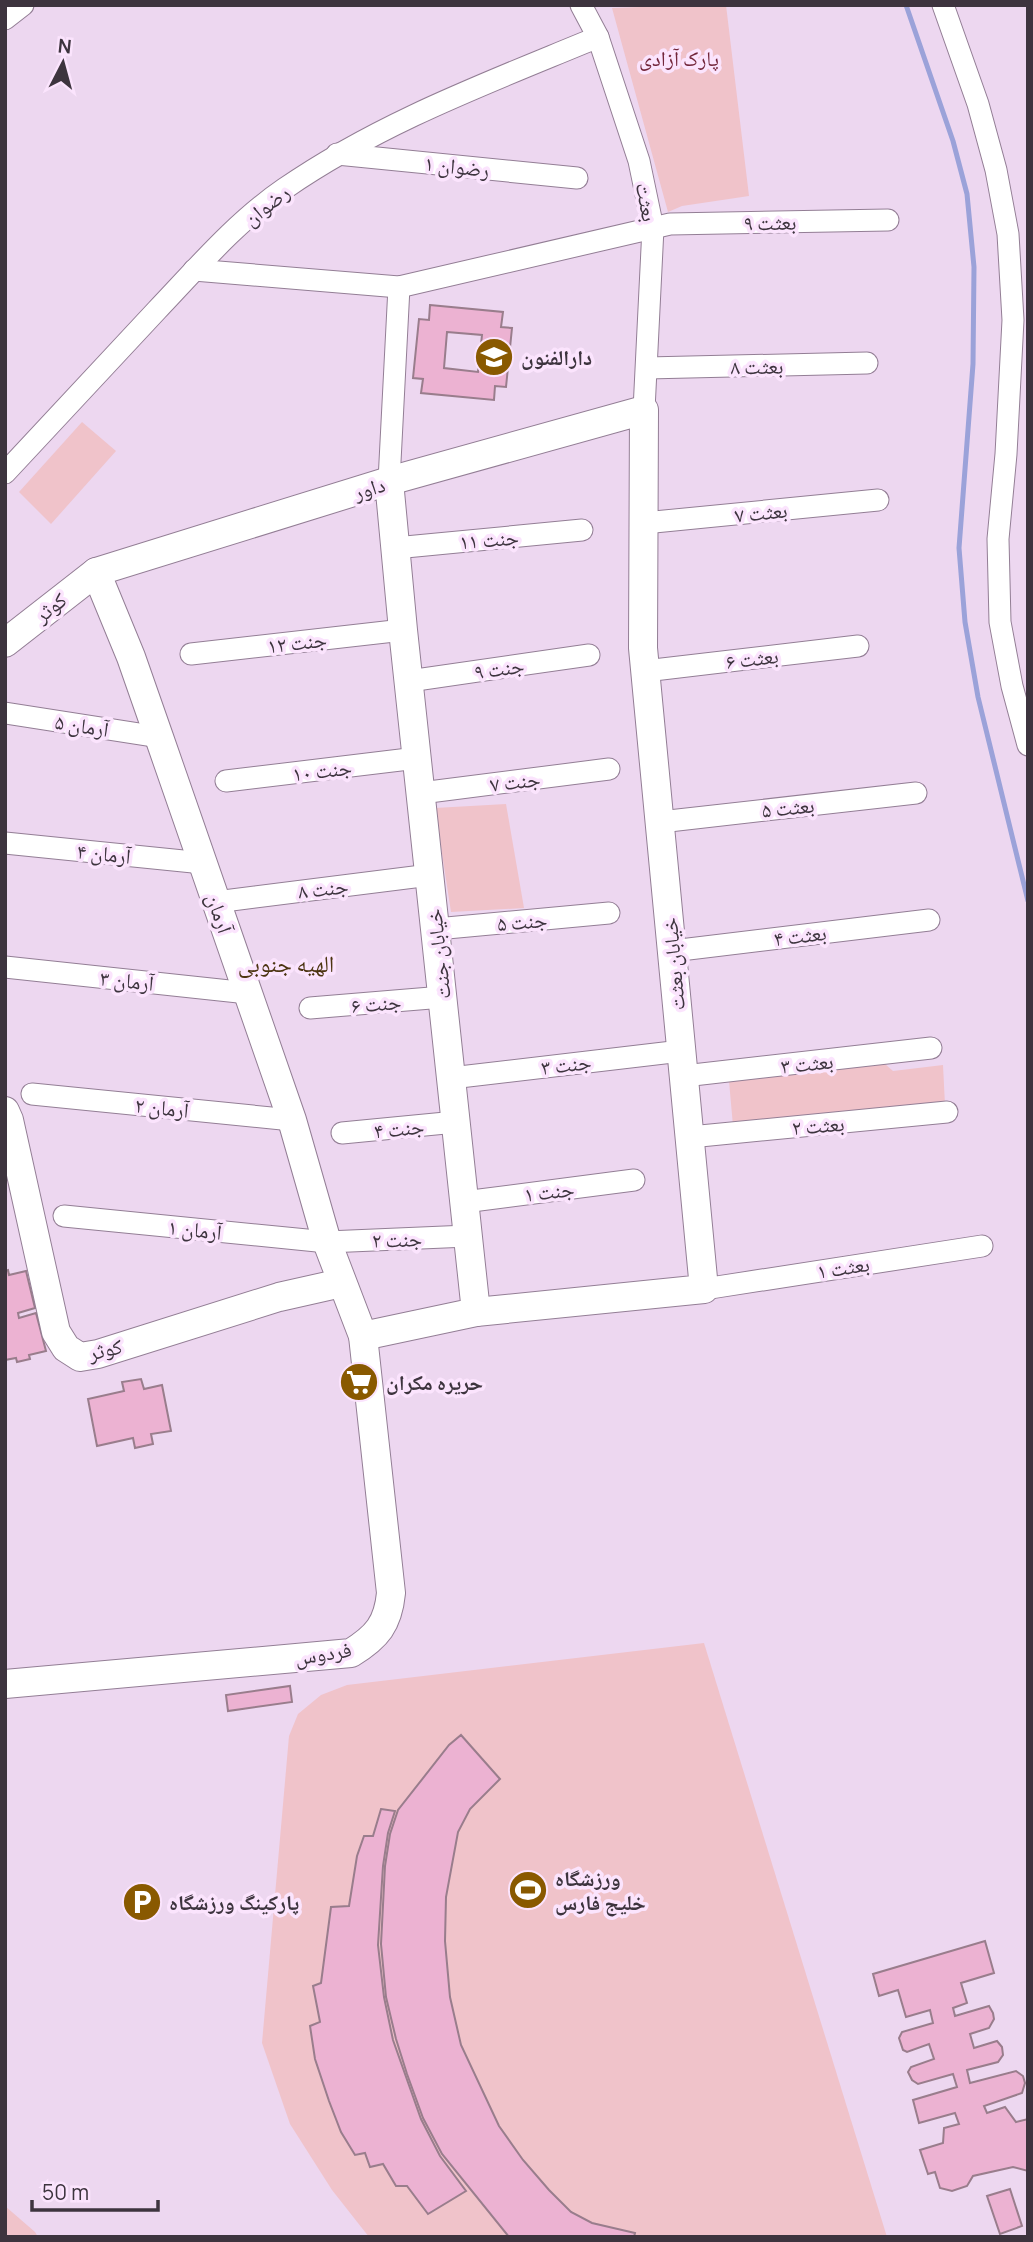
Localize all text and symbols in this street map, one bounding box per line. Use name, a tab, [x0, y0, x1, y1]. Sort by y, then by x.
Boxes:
north arrow	[28, 28, 98, 98]
text: N	[57, 32, 73, 60]
park label: پارک آزادی	[639, 44, 719, 72]
street label: رضوان ۱	[423, 149, 491, 183]
street label: رضوان	[237, 178, 295, 232]
street label: بعثت	[630, 180, 664, 224]
street label: بعثت ۹	[743, 208, 797, 236]
school or university icon: دارالفنون	[473, 336, 515, 378]
place label: دارالفنون	[521, 343, 592, 371]
street label: بعثت ۸	[730, 352, 784, 380]
street label: داور	[349, 470, 388, 506]
street label: بعثت ۷	[733, 495, 789, 529]
street label: جنت ۱۱	[458, 522, 520, 556]
street label: کوثر	[27, 585, 72, 629]
street label: جنت ۱۲	[266, 624, 328, 660]
street label: بعثت ۶	[724, 641, 780, 675]
street label: جنت ۹	[472, 651, 526, 685]
street label: آرمان ۵	[53, 707, 111, 743]
street label: جنت ۱۰	[291, 752, 353, 788]
street label: جنت ۷	[488, 764, 542, 798]
street label: بعثت ۵	[760, 790, 816, 824]
street label: آرمان ۴	[76, 836, 133, 870]
street label: جنت ۸	[296, 871, 350, 905]
street label: آرمان	[200, 889, 240, 937]
street label: جنت ۵	[496, 905, 548, 937]
street label: خیابان جنت	[419, 908, 457, 1000]
street label: خیابان بعثت	[655, 916, 691, 1012]
street label: بعثت ۴	[772, 918, 828, 952]
district label: الهیه جنوبی	[238, 947, 334, 979]
street label: آرمان ۳	[99, 963, 156, 997]
street label: جنت ۶	[350, 987, 402, 1019]
street label: بعثت ۳	[779, 1046, 835, 1080]
street label: جنت ۳	[539, 1047, 593, 1081]
street label: آرمان ۲	[134, 1090, 191, 1124]
street label: بعثت ۲	[790, 1109, 846, 1141]
street label: جنت ۴	[373, 1111, 425, 1145]
street label: جنت ۱	[522, 1174, 576, 1208]
street label: آرمان ۱	[167, 1212, 224, 1246]
street label: جنت ۲	[371, 1224, 423, 1254]
street label: بعثت ۱	[815, 1249, 871, 1285]
street label: کوثر	[84, 1331, 125, 1367]
supermarket icon: حریره مکران	[338, 1361, 380, 1403]
place label: حریره مکران	[386, 1368, 483, 1396]
street label: فردوس	[293, 1635, 353, 1671]
place label: ورزشگاه خلیج فارس	[555, 1864, 646, 1917]
sports icon: ورزشگاه خلیج فارس	[507, 1869, 549, 1911]
parking icon: پارکینگ ورزشگاه	[121, 1881, 163, 1923]
place label: پارکینگ ورزشگاه	[169, 1888, 299, 1916]
scale bar	[32, 2168, 158, 2212]
text: 50 m	[42, 2178, 89, 2206]

